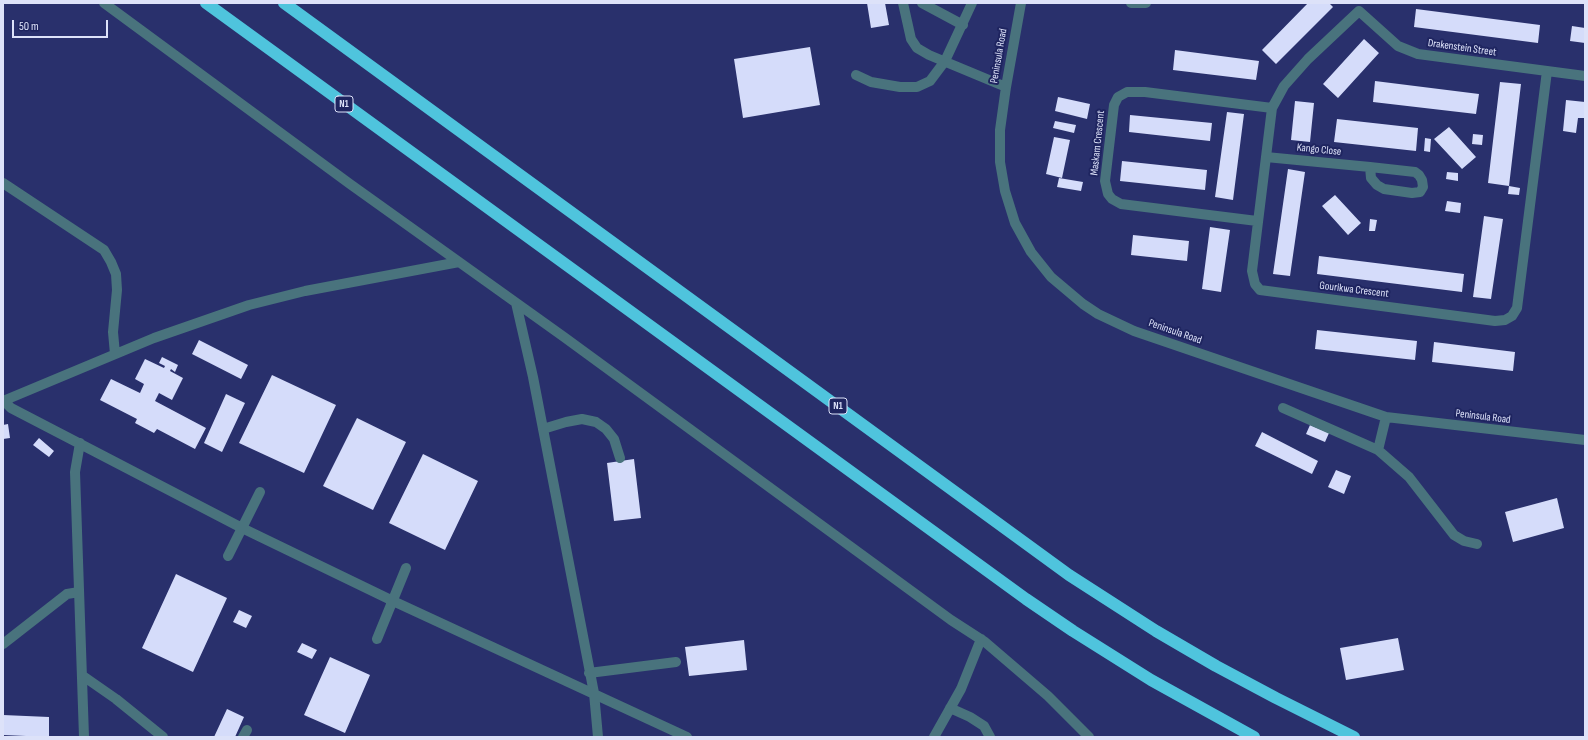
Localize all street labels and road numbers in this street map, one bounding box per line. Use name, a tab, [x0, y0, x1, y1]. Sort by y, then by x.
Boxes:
street label: Peninsula Road	[988, 28, 1010, 84]
street label: Drakenstein Street	[1427, 37, 1497, 59]
road number: N1	[335, 96, 353, 112]
street label: Maskam Crescent	[1088, 110, 1108, 176]
street label: Kango Close	[1296, 141, 1342, 159]
street label: Gourikwa Crescent	[1319, 279, 1389, 301]
street label: Peninsula Road	[1147, 317, 1203, 347]
road number: N1	[829, 398, 847, 414]
street label: Peninsula Road	[1455, 407, 1511, 427]

